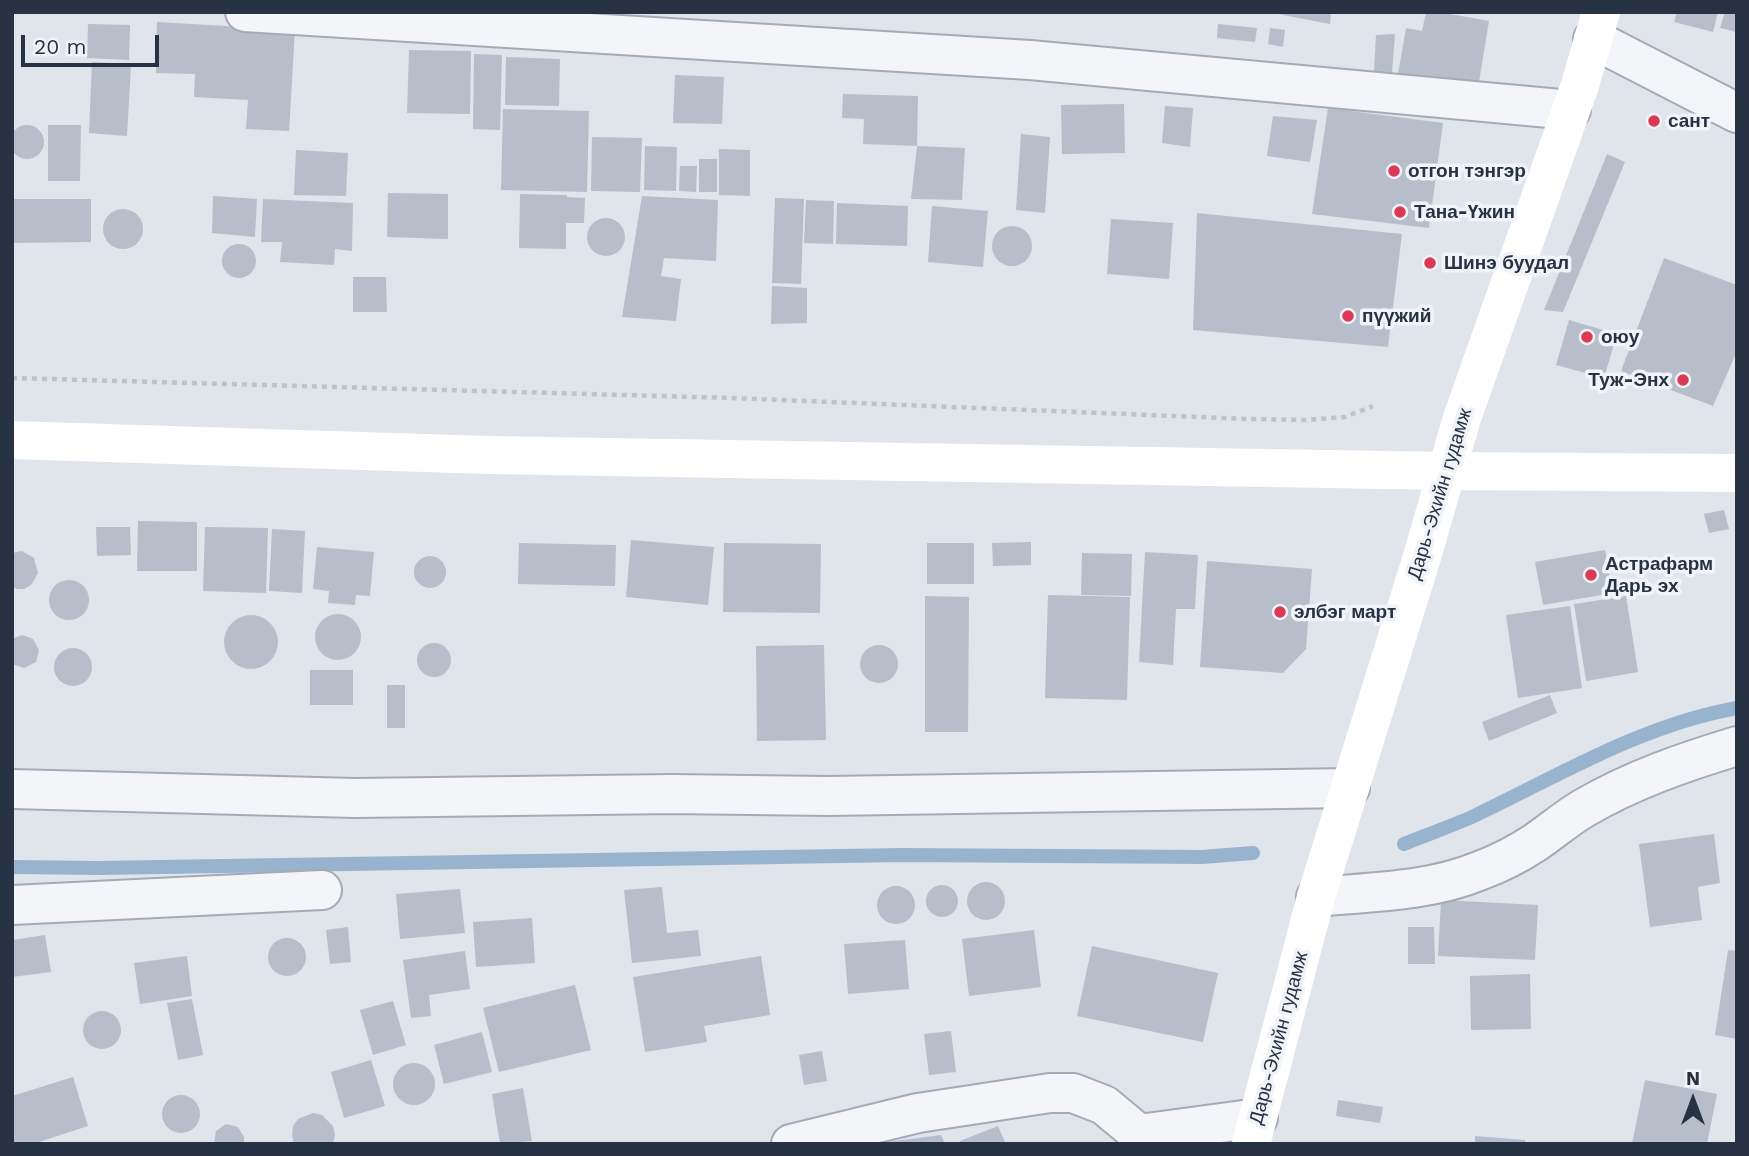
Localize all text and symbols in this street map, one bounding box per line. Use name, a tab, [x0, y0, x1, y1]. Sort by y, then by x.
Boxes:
scale bar	[24, 21, 163, 65]
text: 20 m	[34, 34, 86, 59]
place label: сант	[1668, 110, 1710, 132]
marker: сант	[1646, 113, 1662, 129]
place label: отгон тэнгэр	[1408, 160, 1526, 182]
marker: отгон тэнгэр	[1386, 163, 1402, 179]
place label: Тана-Үжин	[1414, 201, 1515, 223]
marker: Тана-Үжин	[1392, 204, 1408, 220]
place label: Шинэ буудал	[1444, 252, 1569, 274]
marker: Шинэ буудал	[1422, 255, 1438, 271]
place label: пүүжий	[1362, 305, 1431, 327]
marker: пүүжий	[1340, 308, 1356, 324]
place label: оюу	[1601, 326, 1639, 348]
marker: оюу	[1579, 329, 1595, 345]
place label: Туж-Энх	[1588, 369, 1669, 391]
marker: Туж-Энх	[1675, 372, 1691, 388]
street label: Дарь-Эхийн гудамж	[1403, 405, 1477, 583]
place label: Астрафарм Дарь эх	[1605, 553, 1713, 597]
marker: Астрафарм Дарь эх	[1583, 567, 1599, 583]
place label: элбэг март	[1294, 601, 1396, 623]
marker: элбэг март	[1272, 604, 1288, 620]
street label: Дарь-Эхийн гудамж	[1245, 949, 1313, 1127]
north arrow	[1658, 1065, 1728, 1135]
text: N	[1686, 1067, 1700, 1090]

